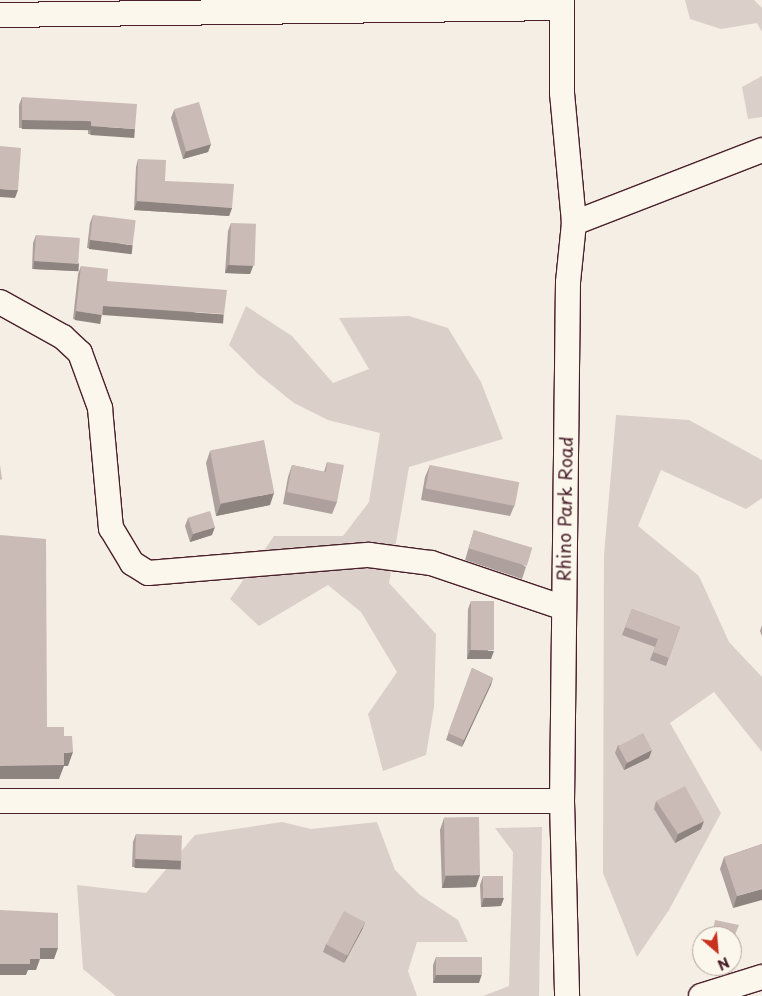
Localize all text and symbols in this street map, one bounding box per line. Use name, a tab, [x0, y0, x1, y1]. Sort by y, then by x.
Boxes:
street label: Rhino Park Road	[553, 437, 577, 581]
north arrow	[692, 926, 742, 976]
text: N	[714, 952, 733, 976]

